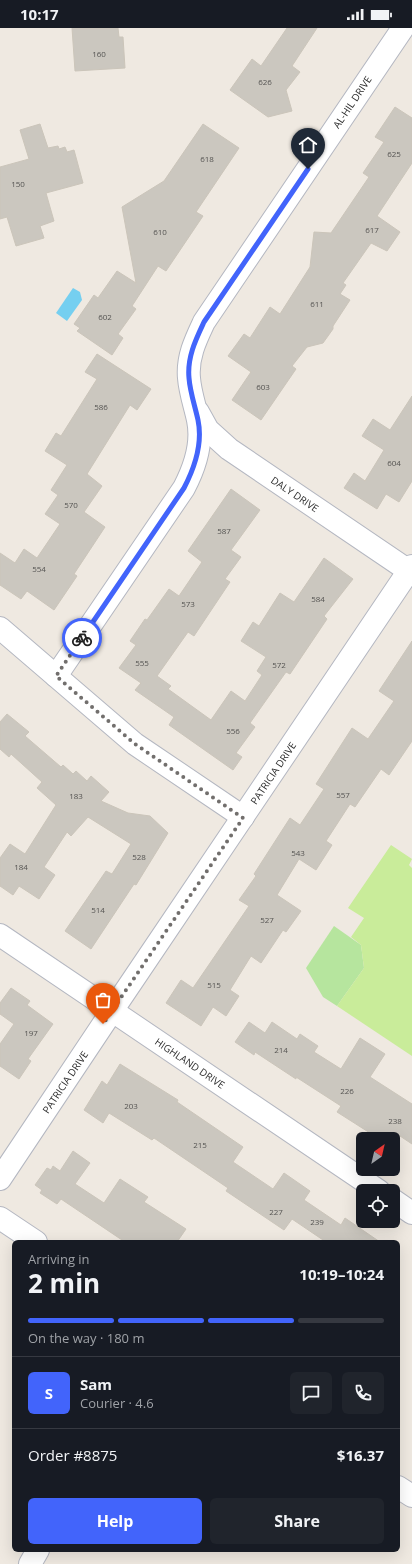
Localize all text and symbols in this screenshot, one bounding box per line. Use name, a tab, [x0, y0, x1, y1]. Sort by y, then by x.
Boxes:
text: 10:17	[20, 4, 59, 24]
house number: 160	[92, 48, 106, 59]
street label: AL-HIL DRIVE	[329, 73, 375, 131]
house number: 626	[258, 76, 272, 87]
pin	[291, 128, 325, 169]
icon: home	[297, 134, 319, 156]
house number: 625	[387, 148, 401, 159]
house number: 618	[200, 153, 214, 164]
house number: 150	[11, 178, 25, 189]
house number: 617	[365, 224, 379, 235]
house number: 610	[153, 226, 167, 237]
house number: 611	[310, 298, 324, 309]
house number: 602	[98, 311, 112, 322]
house number: 603	[256, 381, 270, 392]
house number: 586	[94, 401, 108, 412]
house number: 604	[387, 457, 401, 468]
street label: DALY DRIVE	[268, 473, 322, 515]
house number: 570	[64, 499, 78, 510]
house number: 587	[217, 525, 231, 536]
house number: 554	[32, 563, 46, 574]
house number: 584	[311, 593, 325, 604]
house number: 573	[181, 598, 195, 609]
courier	[62, 618, 102, 658]
icon: bike	[71, 627, 93, 649]
house number: 555	[135, 657, 149, 668]
house number: 572	[272, 659, 286, 670]
house number: 556	[226, 725, 240, 736]
street label: PATRICIA DRIVE	[247, 739, 299, 807]
house number: 557	[336, 789, 350, 800]
house number: 183	[69, 790, 83, 801]
house number: 543	[291, 847, 305, 858]
house number: 528	[132, 851, 146, 862]
house number: 184	[14, 861, 28, 872]
house number: 514	[91, 904, 105, 915]
house number: 527	[260, 914, 274, 925]
house number: 515	[207, 979, 221, 990]
pin	[86, 983, 120, 1024]
icon: bag	[92, 989, 114, 1011]
house number: 197	[24, 1027, 38, 1038]
street label: HIGHLAND DRIVE	[152, 1034, 228, 1092]
house number: 214	[274, 1044, 288, 1055]
street label: PATRICIA DRIVE	[39, 1048, 91, 1116]
house number: 226	[340, 1085, 354, 1096]
house number: 203	[124, 1100, 138, 1111]
house number: 238	[388, 1115, 402, 1126]
north arrow	[356, 1132, 400, 1176]
map controls	[356, 1132, 400, 1228]
house number: 215	[193, 1139, 207, 1150]
button: locate	[356, 1184, 400, 1228]
house number: 227	[269, 1206, 283, 1217]
house number: 239	[310, 1216, 324, 1227]
text: Arriving in	[28, 1250, 90, 1268]
text: 10:19–10:24	[299, 1264, 384, 1284]
text: 2 min	[28, 1265, 100, 1301]
text: On the way · 180 m	[28, 1329, 144, 1347]
button: chat	[290, 1372, 332, 1414]
button: phone	[342, 1372, 384, 1414]
text: Sam	[80, 1374, 112, 1394]
text: S	[45, 1383, 53, 1403]
text: Courier · 4.6	[80, 1394, 154, 1412]
text: Order #8875	[28, 1445, 117, 1465]
text: $16.37	[337, 1445, 384, 1465]
button: Help	[28, 1498, 202, 1544]
button: Share	[210, 1498, 384, 1544]

